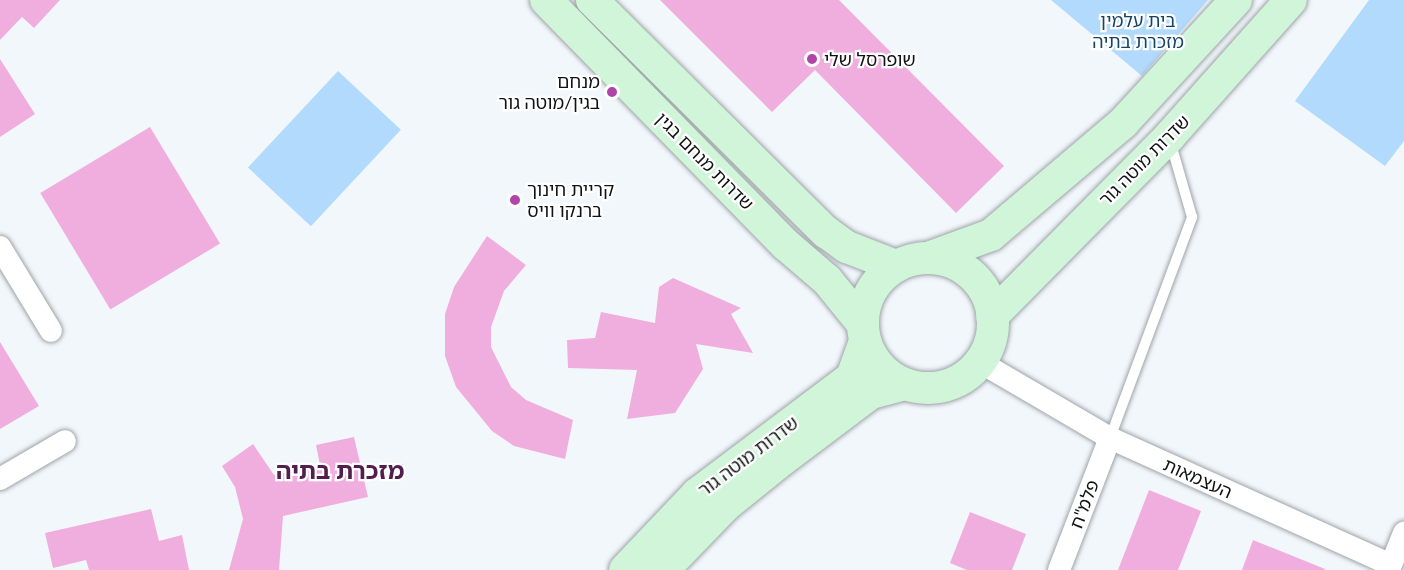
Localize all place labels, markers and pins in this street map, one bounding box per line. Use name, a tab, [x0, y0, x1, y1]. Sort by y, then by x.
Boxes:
place label: שופרסל שלי	[824, 48, 916, 70]
marker: שופרסל שלי	[805, 52, 819, 66]
place label: מנחם בגין/מוטה גור	[499, 71, 600, 113]
marker: מנחם בגין/מוטה גור	[605, 85, 619, 99]
place label: קריית חינוך ברנקו וויס	[527, 179, 614, 222]
marker: קריית חינוך ברנקו וויס	[508, 193, 522, 207]

